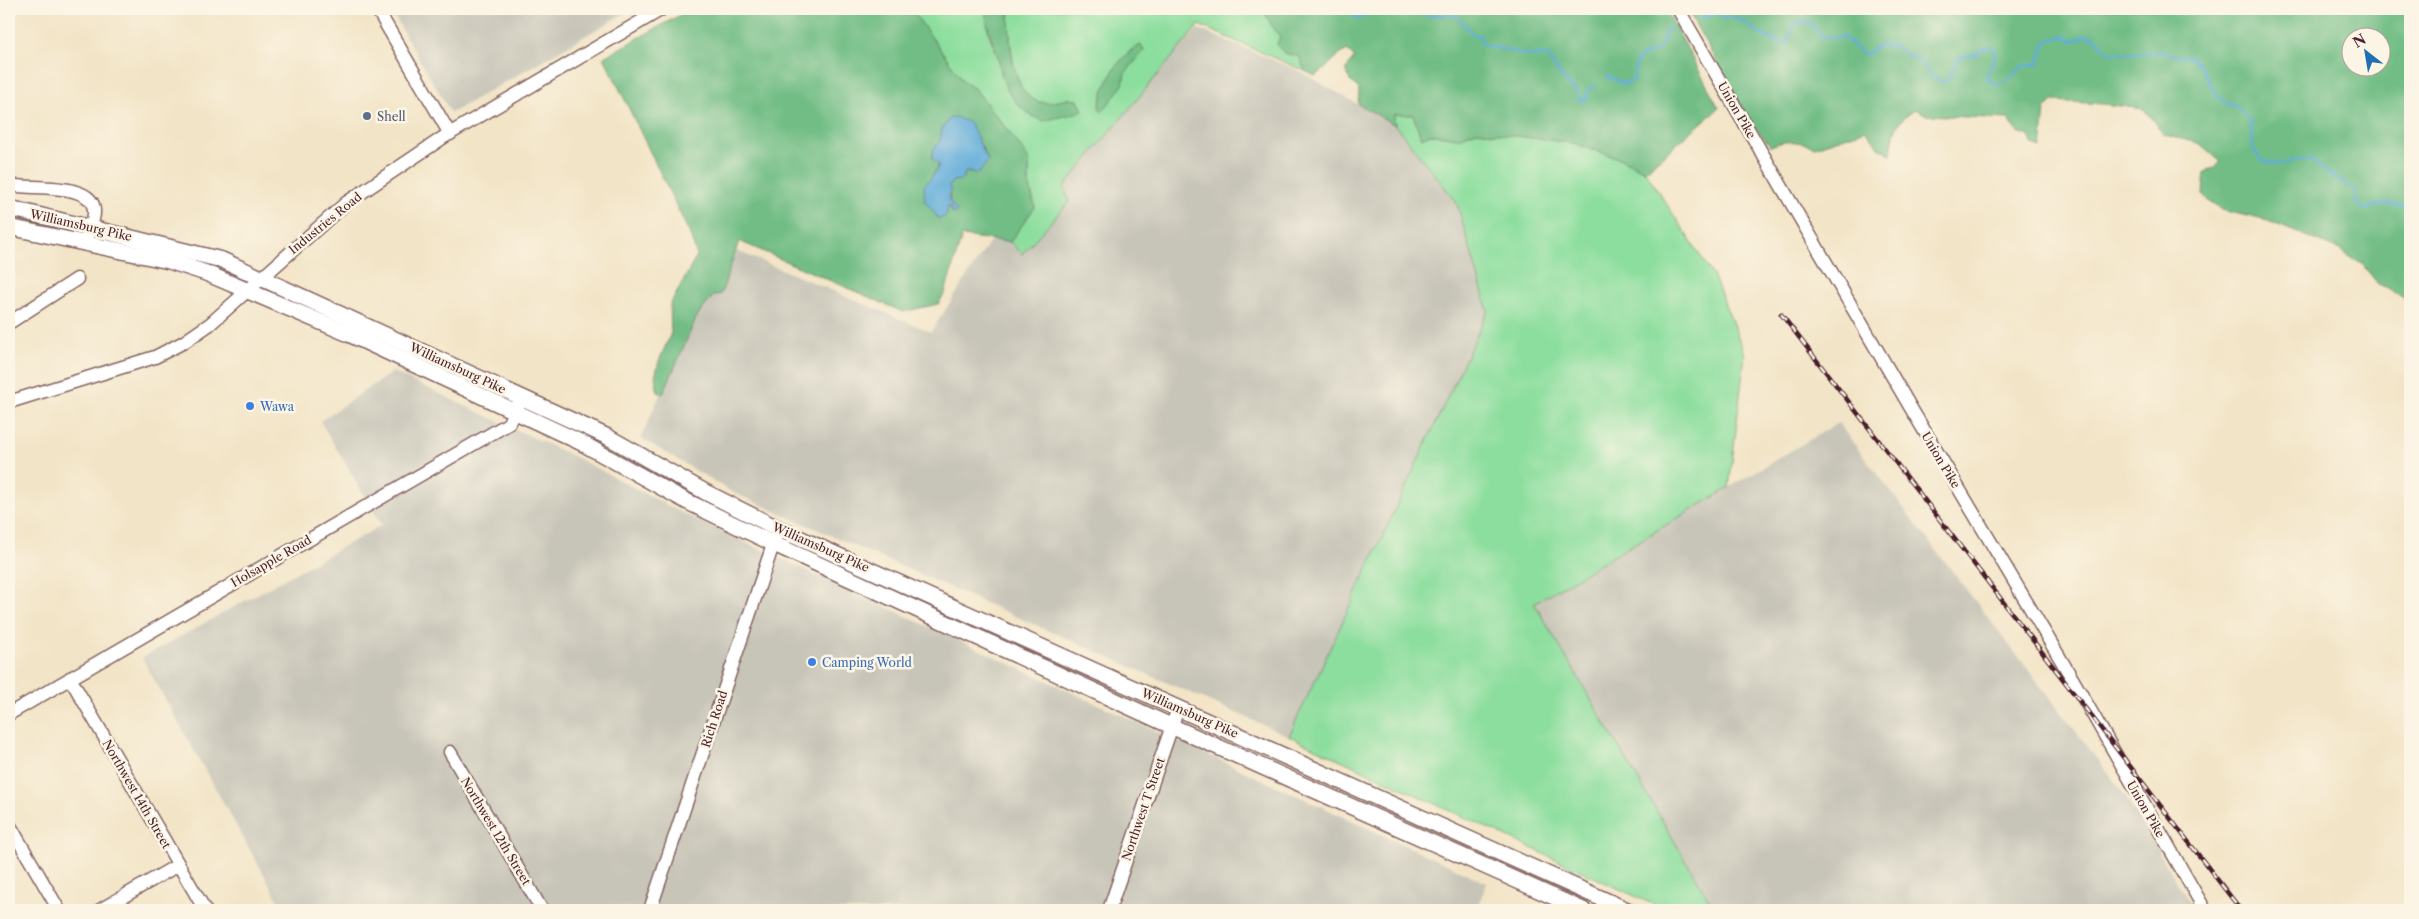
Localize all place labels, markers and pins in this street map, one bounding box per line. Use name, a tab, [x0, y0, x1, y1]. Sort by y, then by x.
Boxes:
place label: Shell	[377, 109, 406, 124]
marker: Shell	[361, 110, 373, 122]
place label: Wawa	[259, 399, 295, 414]
marker: Wawa	[244, 400, 256, 412]
place label: Camping World	[822, 655, 912, 670]
marker: Camping World	[806, 656, 818, 668]

